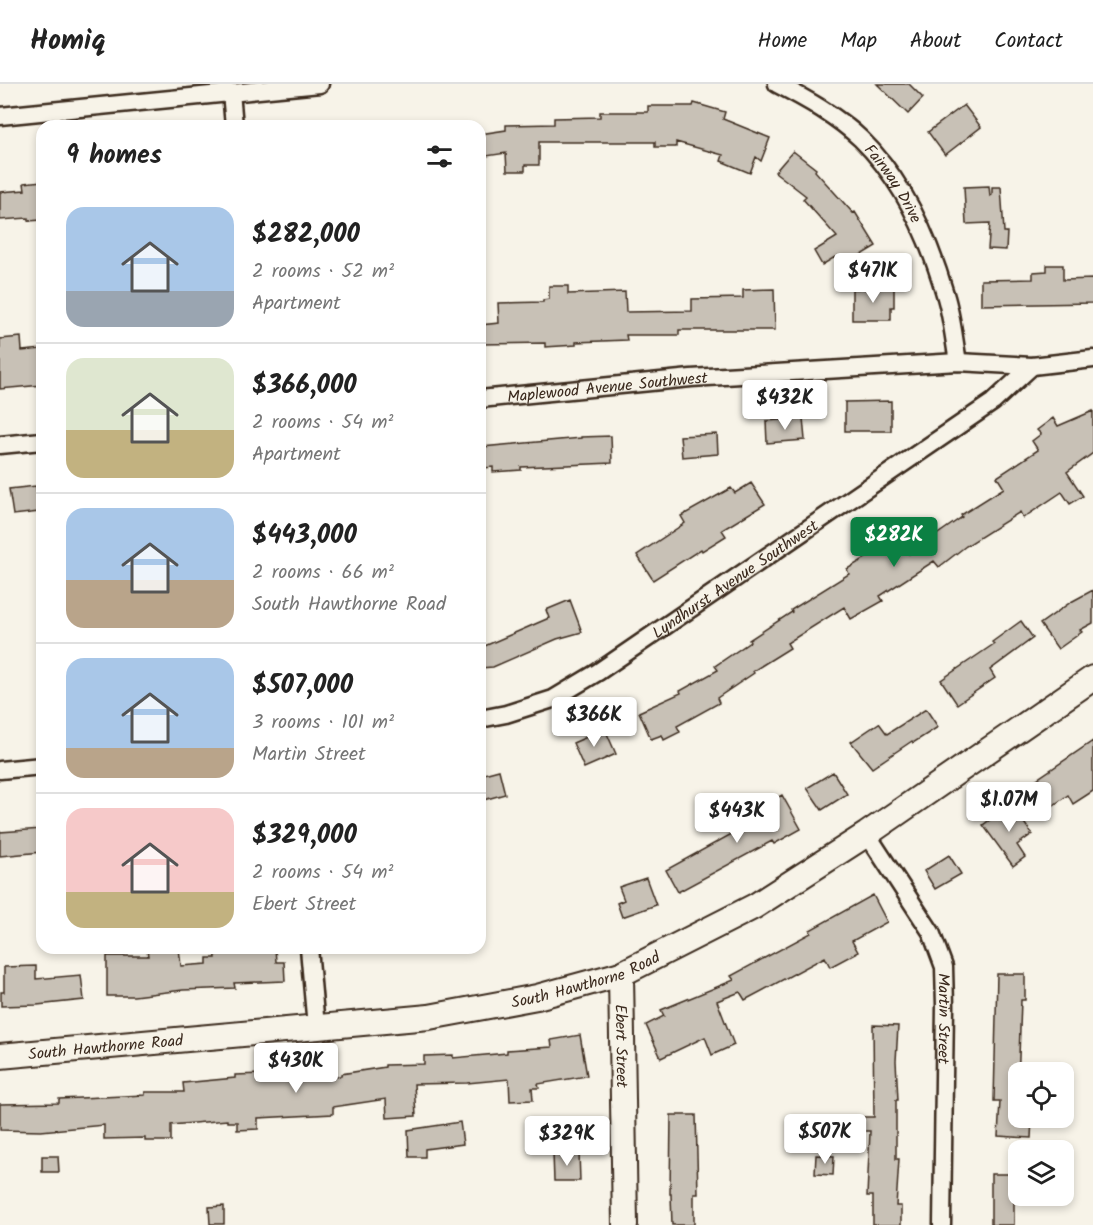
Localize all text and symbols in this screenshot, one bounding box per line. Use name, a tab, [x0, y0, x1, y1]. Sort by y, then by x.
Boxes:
text: Homiq	[30, 19, 106, 64]
text: Home	[758, 25, 807, 58]
text: Map	[840, 25, 877, 58]
text: About	[910, 25, 961, 58]
text: Contact	[994, 25, 1063, 58]
text: 9 homes	[66, 135, 162, 177]
street label: Fairway Drive	[858, 139, 928, 228]
icon: filters	[423, 140, 456, 173]
text: $282,000	[252, 214, 360, 256]
icon: home	[114, 231, 186, 303]
pin: $471K	[831, 253, 915, 304]
text: 2 rooms · 52 m²	[252, 256, 394, 288]
text: $471K	[848, 256, 898, 288]
text: Apartment	[252, 288, 341, 320]
text: $366,000	[252, 365, 357, 407]
street label: Maplewood Avenue Southwest	[506, 366, 709, 410]
pin: $432K	[743, 380, 827, 431]
icon: home	[114, 382, 186, 454]
text: $432K	[756, 383, 814, 415]
text: 2 rooms · 54 m²	[252, 407, 393, 439]
text: Apartment	[252, 439, 341, 471]
street label: Lyndhurst Avenue Southwest	[647, 513, 825, 646]
text: $443,000	[252, 515, 357, 557]
pin: $282K	[852, 517, 936, 568]
text: $282K	[865, 520, 924, 552]
icon: home	[114, 532, 186, 604]
text: 2 rooms · 66 m²	[252, 557, 394, 589]
text: South Hawthorne Road	[252, 589, 446, 621]
text: $507,000	[252, 665, 353, 707]
icon: home	[114, 682, 186, 754]
pin: $366K	[552, 697, 636, 748]
text: $366K	[566, 700, 622, 732]
text: 3 rooms · 101 m²	[252, 707, 394, 739]
text: Martin Street	[252, 739, 366, 771]
pin: $1.07M	[960, 782, 1058, 833]
text: $1.07M	[980, 785, 1038, 817]
pin: $443K	[695, 793, 779, 844]
text: $443K	[709, 796, 765, 828]
text: $329,000	[252, 815, 357, 857]
icon: home	[114, 832, 186, 904]
text: 2 rooms · 54 m²	[252, 857, 393, 889]
text: Ebert Street	[252, 889, 356, 921]
street label: South Hawthorne Road	[509, 945, 666, 1016]
street label: Martin Street	[930, 973, 956, 1065]
street label: Ebert Street	[607, 1004, 634, 1089]
street label: South Hawthorne Road	[27, 1028, 185, 1067]
pin: $430K	[254, 1043, 338, 1094]
text: $430K	[268, 1046, 324, 1078]
map controls	[1008, 1062, 1074, 1206]
button: locate	[1008, 1062, 1074, 1128]
pin: $507K	[783, 1114, 867, 1165]
pin: $329K	[525, 1116, 609, 1167]
text: $507K	[798, 1117, 852, 1149]
text: $329K	[539, 1119, 595, 1151]
button: layers	[1008, 1140, 1074, 1206]

